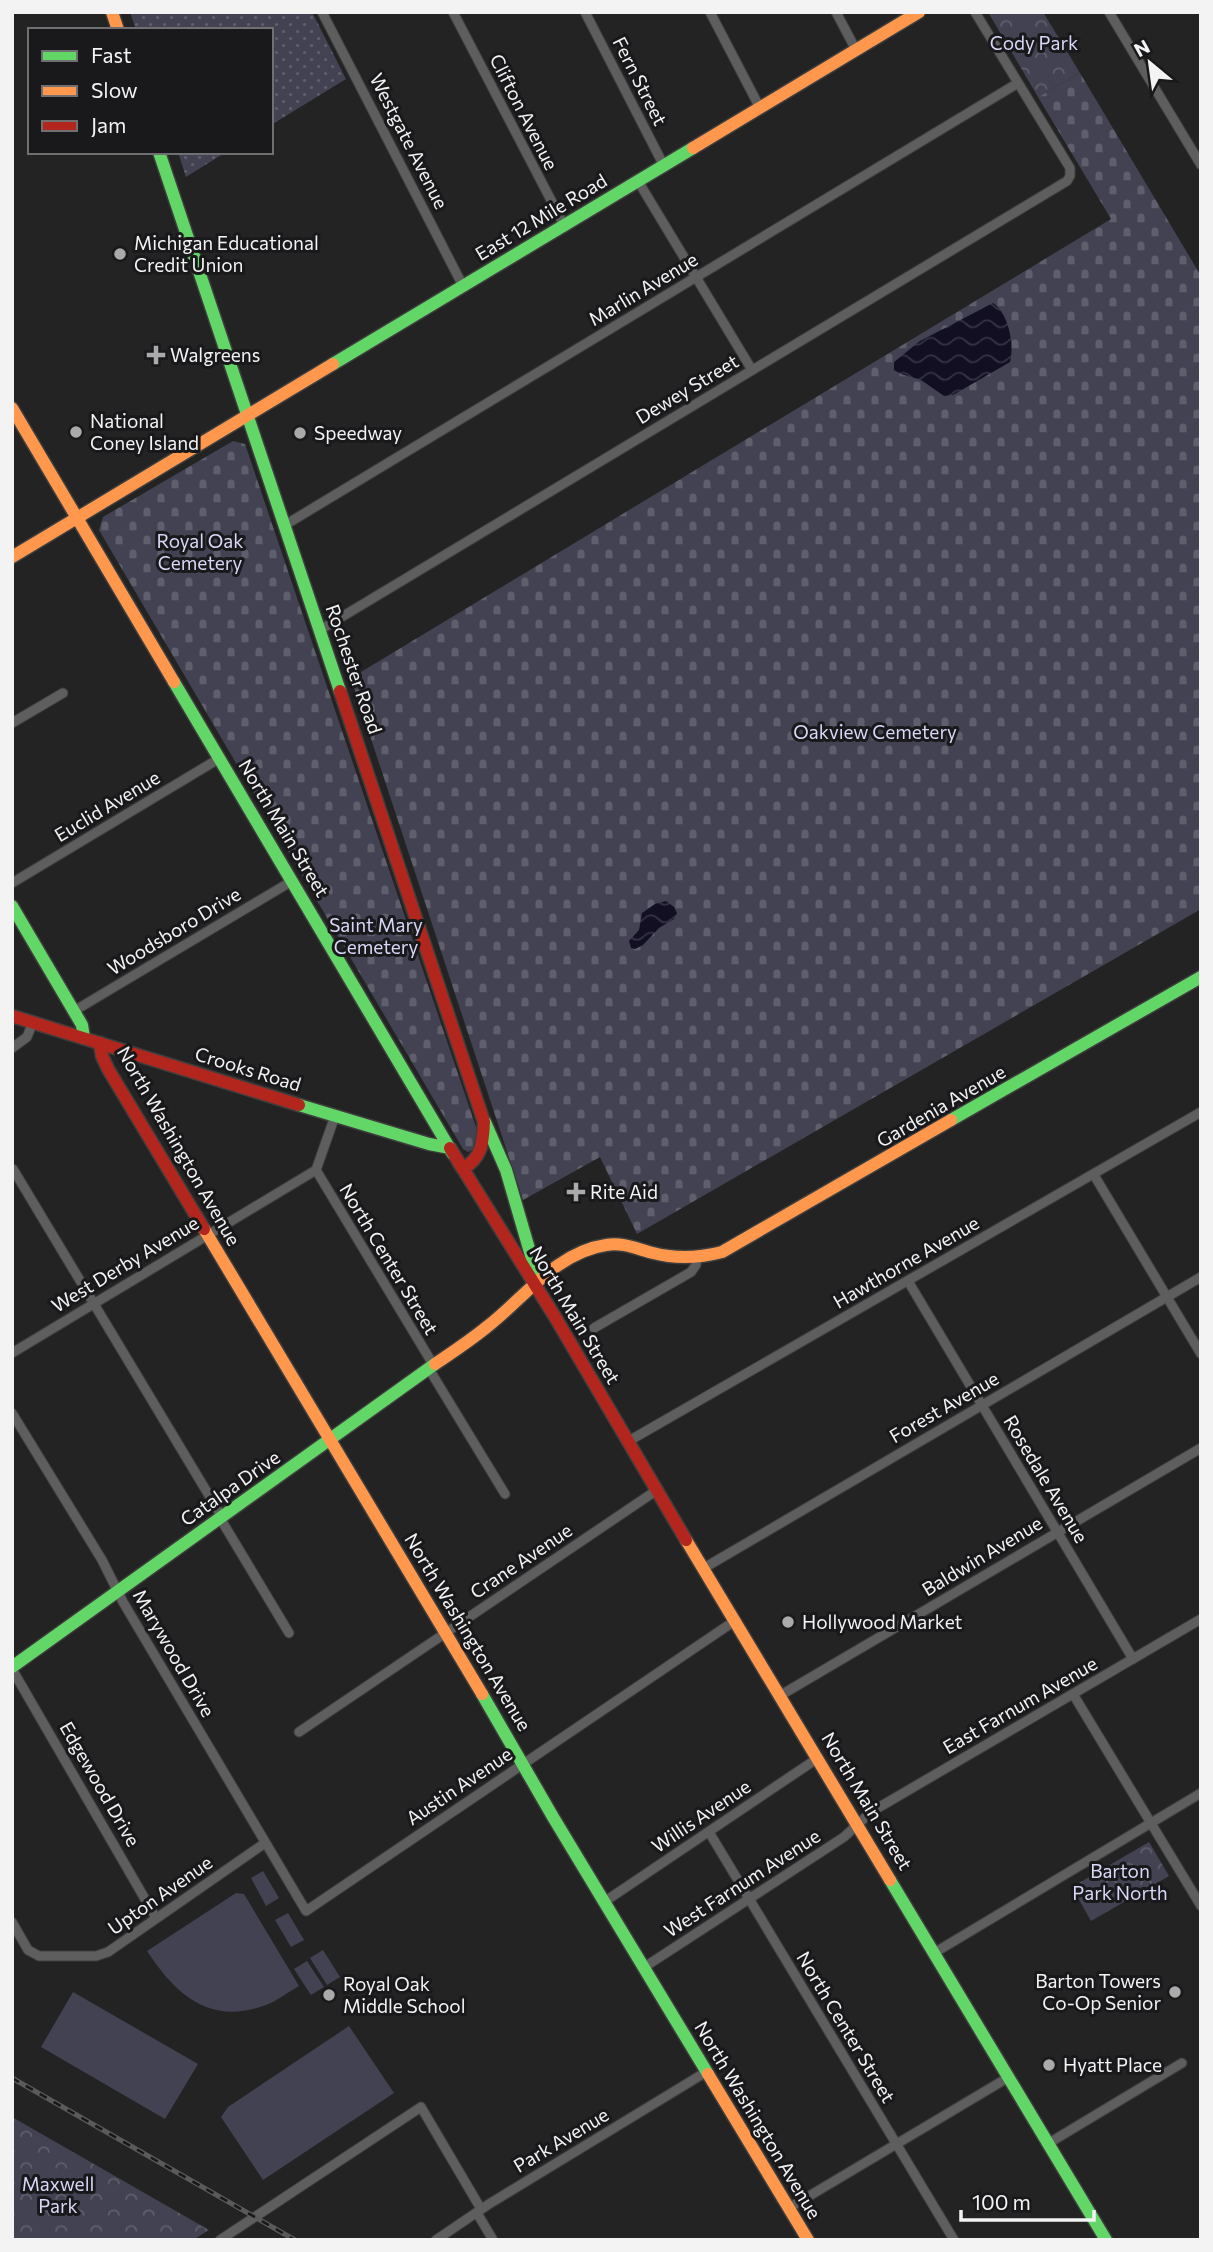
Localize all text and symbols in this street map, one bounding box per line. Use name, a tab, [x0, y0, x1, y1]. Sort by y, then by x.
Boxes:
legend	[28, 28, 273, 154]
north arrow	[1115, 28, 1185, 98]
park label: Cody Park	[990, 31, 1078, 54]
street label: Fern Street	[608, 33, 673, 129]
text: N	[1130, 34, 1153, 61]
text: Fast	[91, 42, 132, 67]
street label: Clifton Avenue	[485, 50, 564, 174]
street label: Westgate Avenue	[365, 69, 454, 212]
text: Slow	[91, 77, 138, 102]
text: Jam	[91, 112, 126, 137]
street label: East 12 Mile Road	[471, 168, 611, 265]
place label: Michigan Educational Credit Union	[134, 231, 319, 276]
marker: Michigan Educational Credit Union	[112, 246, 128, 262]
street label: Marlin Avenue	[584, 247, 701, 330]
place label: Walgreens	[170, 343, 260, 366]
marker: Walgreens	[148, 347, 164, 363]
street label: Dewey Street	[631, 349, 742, 428]
place label: National Coney Island	[90, 409, 199, 454]
place label: Speedway	[314, 421, 402, 444]
marker: National Coney Island	[68, 424, 84, 440]
marker: Speedway	[292, 425, 308, 441]
park label: Royal Oak Cemetery	[157, 529, 243, 574]
street label: Rochester Road	[322, 601, 387, 737]
park label: Oakview Cemetery	[793, 720, 957, 743]
street label: North Main Street	[234, 755, 335, 901]
street label: Euclid Avenue	[50, 765, 164, 846]
street label: Woodsboro Drive	[103, 882, 244, 979]
park label: Saint Mary Cemetery	[329, 913, 423, 958]
street label: Crooks Road	[192, 1041, 304, 1096]
street label: North Washington Avenue	[113, 1042, 246, 1250]
street label: Gardenia Avenue	[872, 1059, 1009, 1152]
street label: North Center Street	[335, 1179, 444, 1339]
place label: Rite Aid	[590, 1180, 658, 1203]
marker: Rite Aid	[568, 1184, 584, 1200]
street label: Hawthorne Avenue	[829, 1210, 983, 1313]
street label: West Derby Avenue	[47, 1211, 202, 1317]
street label: North Main Street	[525, 1242, 626, 1388]
street label: Forest Avenue	[885, 1366, 1003, 1447]
street label: Rosedale Avenue	[999, 1411, 1094, 1547]
street label: Catalpa Drive	[176, 1445, 284, 1530]
street label: Baldwin Avenue	[918, 1511, 1046, 1600]
street label: Crane Avenue	[465, 1518, 576, 1603]
street label: North Washington Avenue	[400, 1529, 537, 1735]
street label: Marywood Drive	[129, 1585, 220, 1721]
place label: Hollywood Market	[802, 1610, 963, 1633]
marker: Hollywood Market	[780, 1614, 796, 1630]
street label: East Farnum Avenue	[939, 1651, 1101, 1758]
street label: Edgewood Drive	[55, 1717, 145, 1850]
street label: North Main Street	[817, 1728, 918, 1874]
street label: Austin Avenue	[401, 1742, 516, 1829]
street label: Willis Avenue	[647, 1774, 755, 1857]
street label: West Farnum Avenue	[659, 1824, 824, 1942]
street label: Upton Avenue	[103, 1850, 216, 1939]
park label: Barton Park North	[1072, 1859, 1168, 1904]
street label: North Center Street	[792, 1947, 901, 2107]
place label: Barton Towers Co-Op Senior	[1035, 1969, 1161, 2014]
place label: Royal Oak Middle School	[343, 1972, 465, 2017]
marker: Barton Towers Co-Op Senior	[1167, 1984, 1183, 2000]
marker: Royal Oak Middle School	[321, 1987, 337, 2003]
street label: North Washington Avenue	[690, 2017, 827, 2223]
place label: Hyatt Place	[1063, 2053, 1162, 2076]
marker: Hyatt Place	[1041, 2057, 1057, 2073]
street label: Park Avenue	[509, 2102, 612, 2177]
park label: Maxwell Park	[22, 2172, 94, 2217]
scale bar	[961, 2178, 1094, 2222]
text: 100 m	[972, 2189, 1031, 2214]

